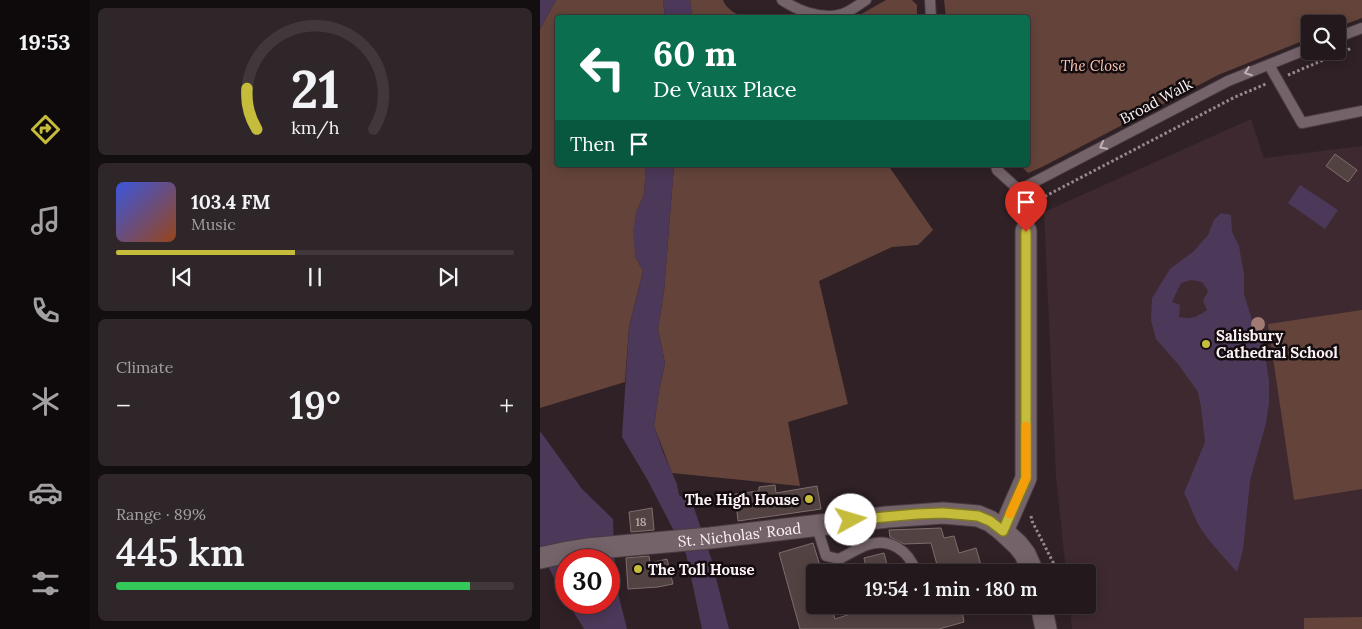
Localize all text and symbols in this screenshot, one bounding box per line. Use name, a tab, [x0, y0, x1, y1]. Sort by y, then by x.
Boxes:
map controls	[1301, 15, 1346, 60]
button: search	[1301, 15, 1346, 60]
text: 19:53	[19, 28, 71, 56]
text: 60 m	[653, 31, 737, 76]
icon: left	[570, 35, 635, 100]
text: 21	[291, 56, 339, 122]
park label: The Close	[1060, 56, 1126, 75]
one-way arrow	[1244, 66, 1253, 77]
street label: Broad Walk	[1117, 74, 1195, 128]
text: De Vaux Place	[653, 75, 797, 103]
icon: directions	[28, 112, 63, 147]
text: km/h	[291, 116, 339, 139]
icon: arrive	[625, 130, 653, 158]
text: Then	[570, 132, 615, 156]
one-way arrow	[1100, 140, 1109, 150]
pin	[1005, 181, 1047, 232]
icon: arrive	[1012, 188, 1040, 216]
text: 103.4 FM	[191, 190, 271, 214]
icon: music	[28, 203, 63, 238]
text: Music	[191, 214, 236, 234]
icon: previous	[168, 263, 196, 291]
icon: pause	[301, 263, 329, 291]
icon: next	[434, 263, 462, 291]
icon: phone	[28, 293, 63, 328]
place label: Salisbury Cathedral School	[1216, 326, 1338, 362]
marker: Salisbury Cathedral School	[1200, 338, 1212, 350]
text: Climate	[116, 357, 173, 377]
text: 19°	[289, 381, 341, 429]
icon: climate	[28, 384, 63, 419]
text: −	[116, 388, 131, 424]
text: +	[499, 388, 514, 424]
icon: car	[28, 475, 63, 510]
place label: The High House	[685, 490, 799, 509]
marker: The High House	[803, 493, 815, 505]
position arrow	[824, 493, 876, 545]
text: Range · 89%	[116, 504, 206, 524]
house number: 18	[635, 514, 647, 529]
street label: St. Nicholas' Road	[677, 518, 802, 550]
text: 445 km	[116, 528, 245, 576]
speed limit sign: 30	[555, 549, 620, 614]
place label: The Toll House	[648, 560, 755, 579]
marker: The Toll House	[632, 563, 644, 575]
icon: filters	[28, 566, 63, 601]
text: 19:54 · 1 min · 180 m	[864, 577, 1038, 601]

